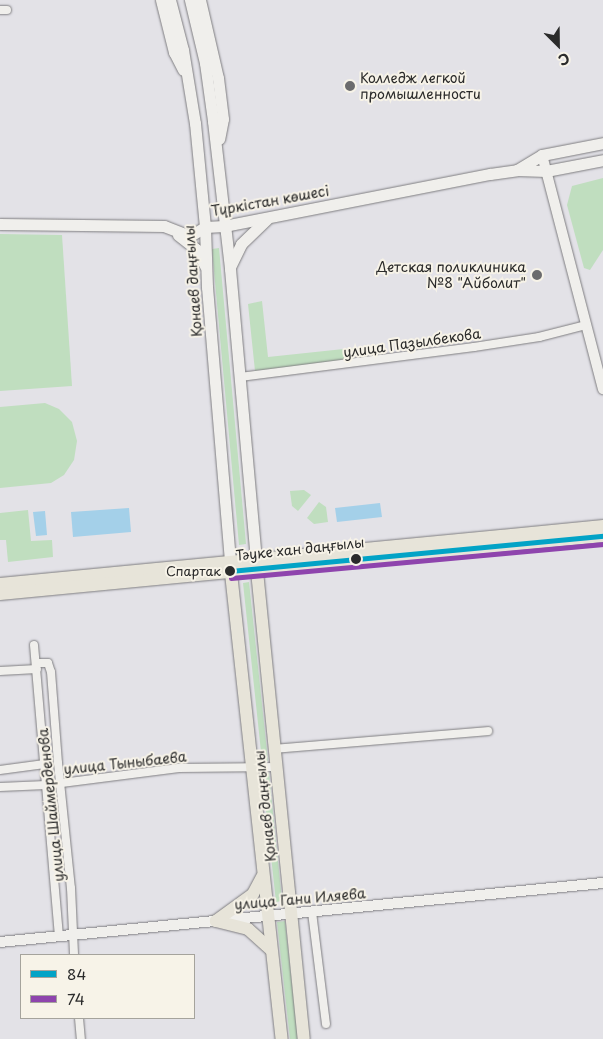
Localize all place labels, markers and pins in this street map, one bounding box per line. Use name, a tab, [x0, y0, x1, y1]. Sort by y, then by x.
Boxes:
place label: Колледж легкой промышленности	[360, 70, 481, 102]
marker: Колледж легкой промышленности	[344, 80, 356, 92]
place label: Детская поликлиника №8 "Айболит"	[376, 259, 526, 292]
marker: Детская поликлиника №8 "Айболит"	[530, 268, 544, 282]
unlabelled marker	[351, 554, 361, 564]
place label: Спартак	[166, 563, 221, 579]
marker: Спартак	[225, 566, 235, 576]

